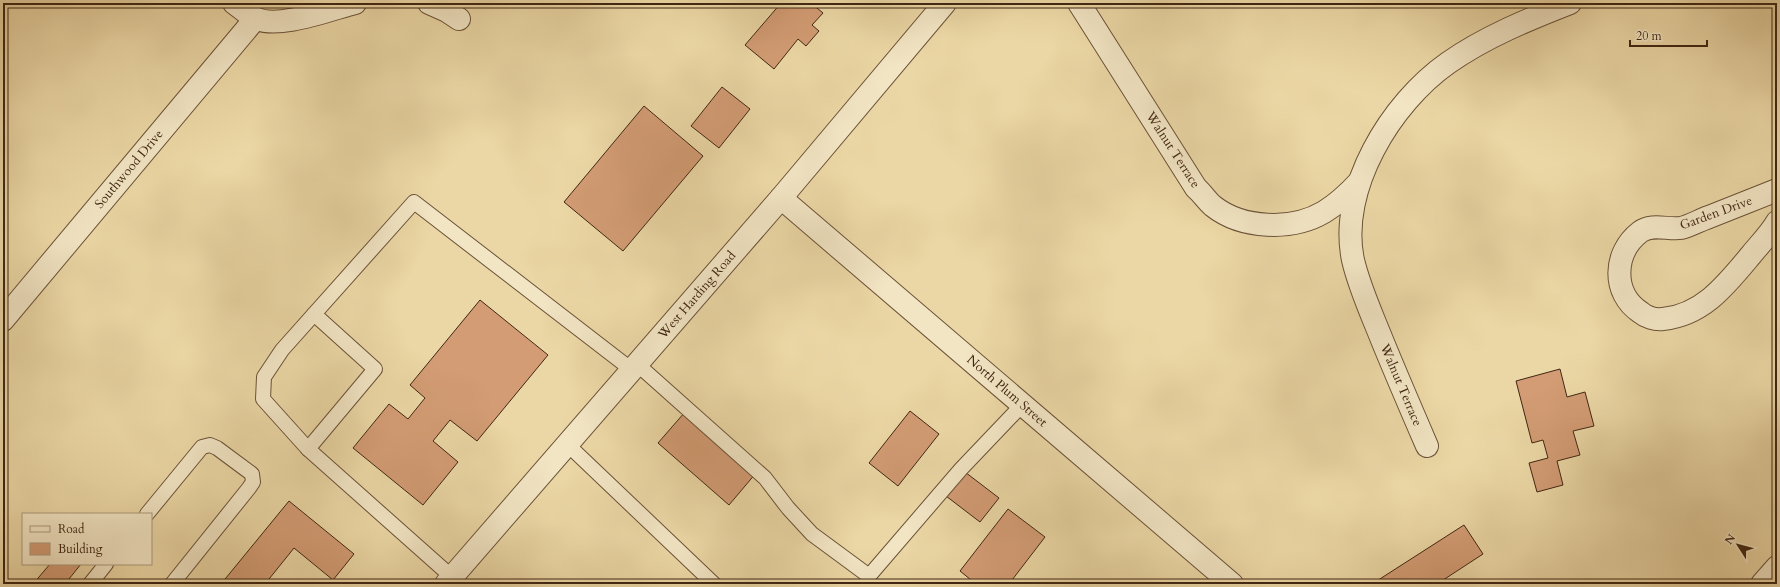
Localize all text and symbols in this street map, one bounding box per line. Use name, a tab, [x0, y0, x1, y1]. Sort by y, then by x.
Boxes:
scale bar	[1630, 22, 1707, 48]
text: 20 m	[1636, 28, 1663, 44]
street label: Walnut Terrace	[1141, 107, 1205, 192]
street label: Southwood Drive	[91, 126, 168, 212]
street label: Garden Drive	[1677, 192, 1755, 234]
street label: West Harding Road	[653, 247, 740, 343]
street label: Walnut Terrace	[1375, 340, 1426, 429]
street label: North Plum Street	[963, 351, 1051, 431]
legend	[22, 513, 152, 565]
text: Road	[58, 521, 85, 537]
north arrow	[1718, 525, 1758, 565]
text: N	[1721, 531, 1739, 548]
text: Building	[58, 541, 103, 557]

